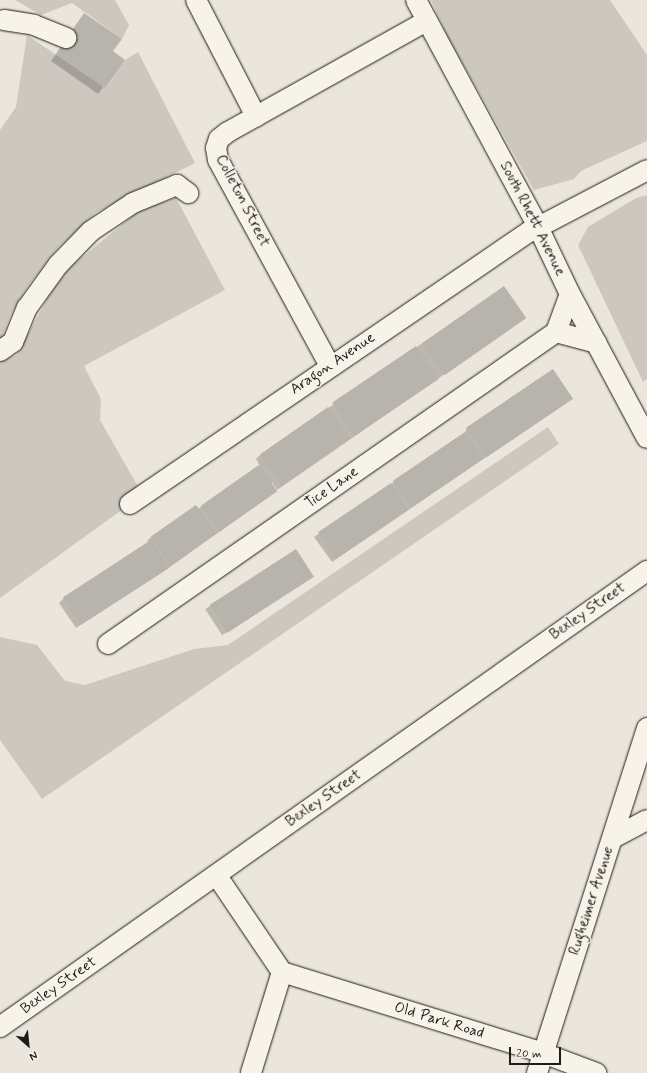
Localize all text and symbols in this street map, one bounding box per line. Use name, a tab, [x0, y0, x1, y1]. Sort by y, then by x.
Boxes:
street label: Colleton Street	[211, 152, 273, 250]
street label: South Rhett Avenue	[495, 159, 569, 279]
street label: Aragon Avenue	[287, 329, 379, 399]
street label: Tice Lane	[302, 463, 362, 513]
street label: Bexley Street	[547, 580, 629, 644]
street label: Bexley Street	[283, 767, 365, 831]
street label: Rugheimer Avenue	[565, 843, 619, 959]
street label: Bexley Street	[18, 954, 100, 1018]
street label: Old Park Road	[394, 999, 484, 1043]
north arrow	[8, 1025, 48, 1065]
scale bar	[511, 1039, 563, 1065]
text: 20 m	[516, 1046, 542, 1062]
text: N	[27, 1048, 40, 1064]

